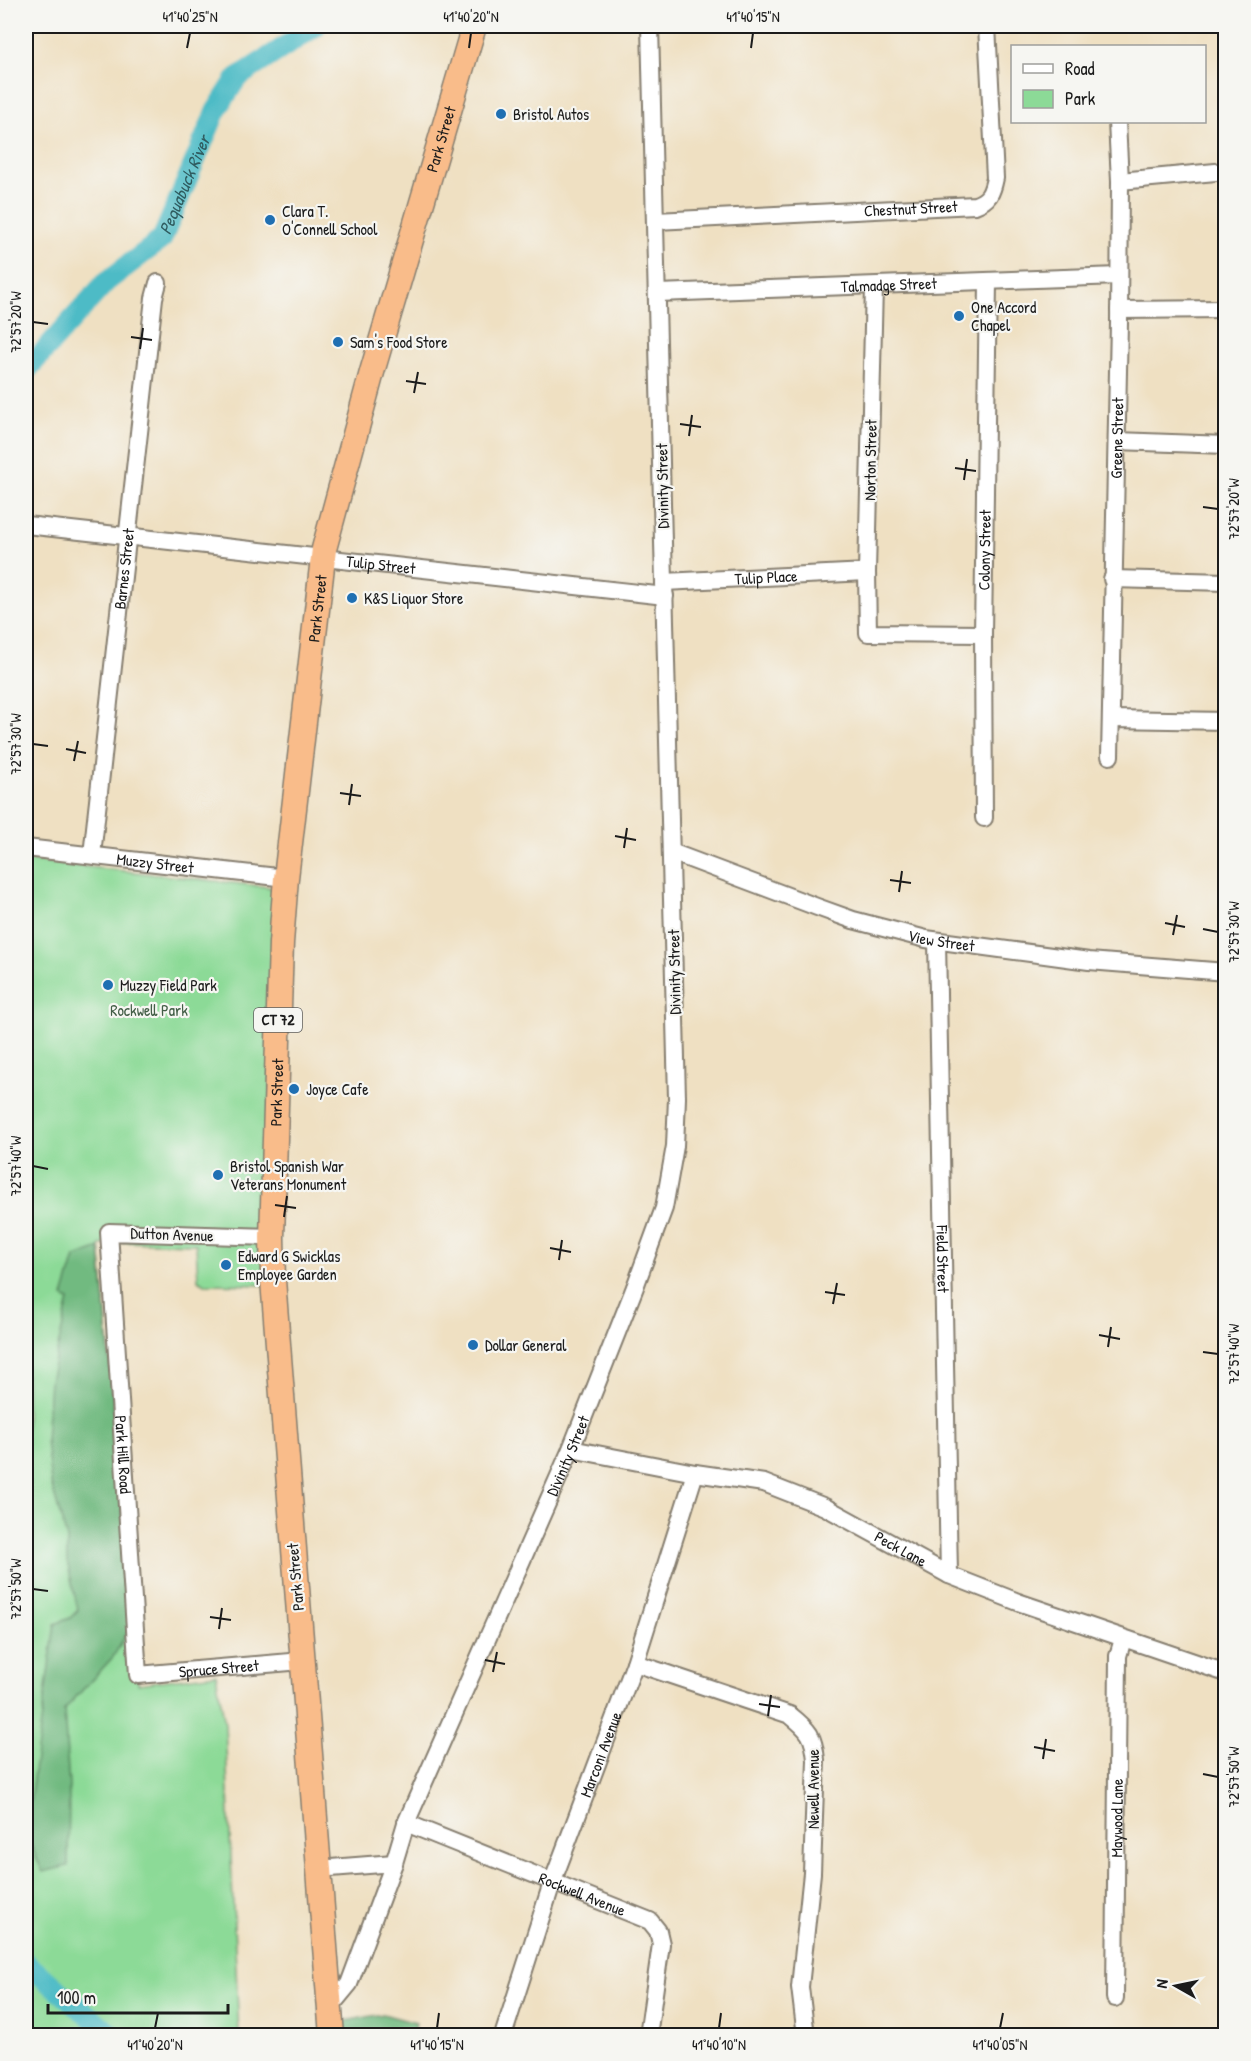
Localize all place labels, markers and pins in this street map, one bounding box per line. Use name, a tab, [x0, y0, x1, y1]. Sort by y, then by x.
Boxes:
place label: Bristol Autos	[513, 103, 589, 125]
marker: Bristol Autos	[494, 107, 508, 121]
place label: Clara T. O'Connell School	[282, 200, 378, 240]
marker: Clara T. O'Connell School	[263, 213, 277, 227]
place label: One Accord Chapel	[971, 296, 1036, 336]
marker: One Accord Chapel	[952, 309, 966, 323]
place label: Sam's Food Store	[350, 331, 448, 353]
marker: Sam's Food Store	[331, 335, 345, 349]
place label: K&S Liquor Store	[364, 587, 464, 609]
marker: K&S Liquor Store	[345, 591, 359, 605]
place label: Muzzy Field Park	[120, 974, 217, 996]
marker: Muzzy Field Park	[101, 978, 115, 992]
place label: Joyce Cafe	[306, 1078, 369, 1100]
marker: Joyce Cafe	[287, 1082, 301, 1096]
place label: Bristol Spanish War Veterans Monument	[230, 1155, 347, 1195]
marker: Bristol Spanish War Veterans Monument	[211, 1168, 225, 1182]
place label: Edward G Swicklas Employee Garden	[238, 1245, 340, 1285]
marker: Edward G Swicklas Employee Garden	[219, 1258, 233, 1272]
place label: Dollar General	[485, 1334, 567, 1356]
marker: Dollar General	[466, 1338, 480, 1352]

